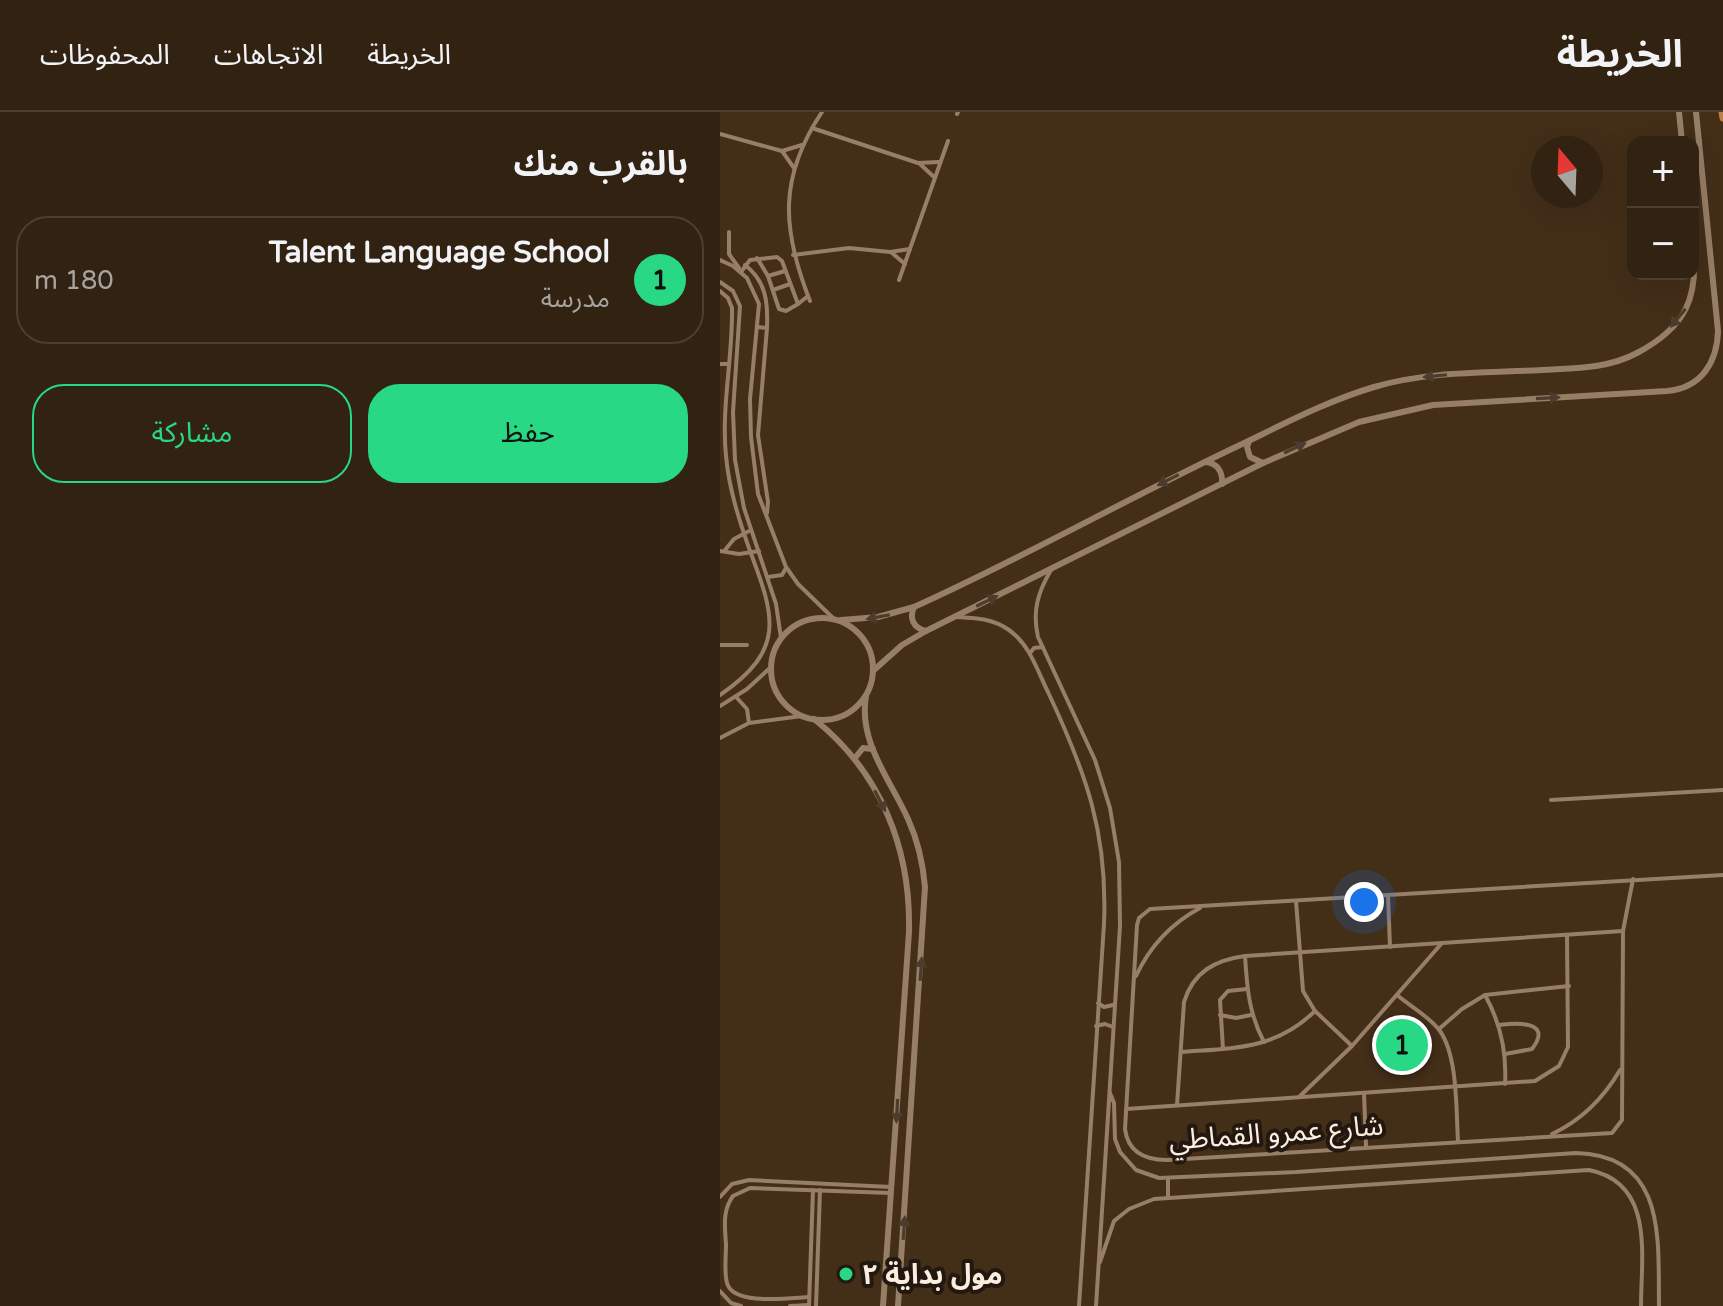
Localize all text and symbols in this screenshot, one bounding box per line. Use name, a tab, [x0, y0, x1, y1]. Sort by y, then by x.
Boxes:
text: الخريطة	[1557, 32, 1683, 78]
text: المحفوظات	[40, 38, 170, 72]
text: الاتجاهات	[214, 38, 323, 72]
text: الخريطة	[367, 38, 451, 72]
north arrow	[1531, 136, 1603, 208]
map controls	[1627, 136, 1699, 280]
button: +	[1627, 136, 1699, 208]
text: بالقرب منك	[513, 144, 688, 185]
button: −	[1627, 208, 1699, 280]
text: Talent Language School	[269, 234, 610, 271]
text: 180 m	[34, 265, 114, 296]
text: 1	[652, 265, 668, 296]
text: مدرسة	[541, 283, 610, 314]
one-way arrow	[1670, 307, 1687, 328]
one-way arrow	[1422, 369, 1447, 382]
button: مشاركة	[32, 384, 352, 483]
button: حفظ	[368, 384, 688, 483]
one-way arrow	[1536, 391, 1561, 404]
one-way arrow	[1284, 441, 1307, 455]
one-way arrow	[1157, 473, 1180, 487]
one-way arrow	[976, 594, 999, 608]
one-way arrow	[866, 611, 891, 623]
one-way arrow	[873, 789, 886, 812]
your location	[1344, 882, 1384, 922]
one-way arrow	[915, 956, 928, 981]
pin: 1	[1376, 1015, 1428, 1075]
one-way arrow	[890, 1099, 903, 1124]
street label: شارع عمرو القماطي	[1168, 1109, 1385, 1161]
one-way arrow	[897, 1215, 910, 1240]
place label: مول بداية ۲	[862, 1258, 1002, 1292]
marker: مول بداية ۲	[837, 1265, 855, 1283]

